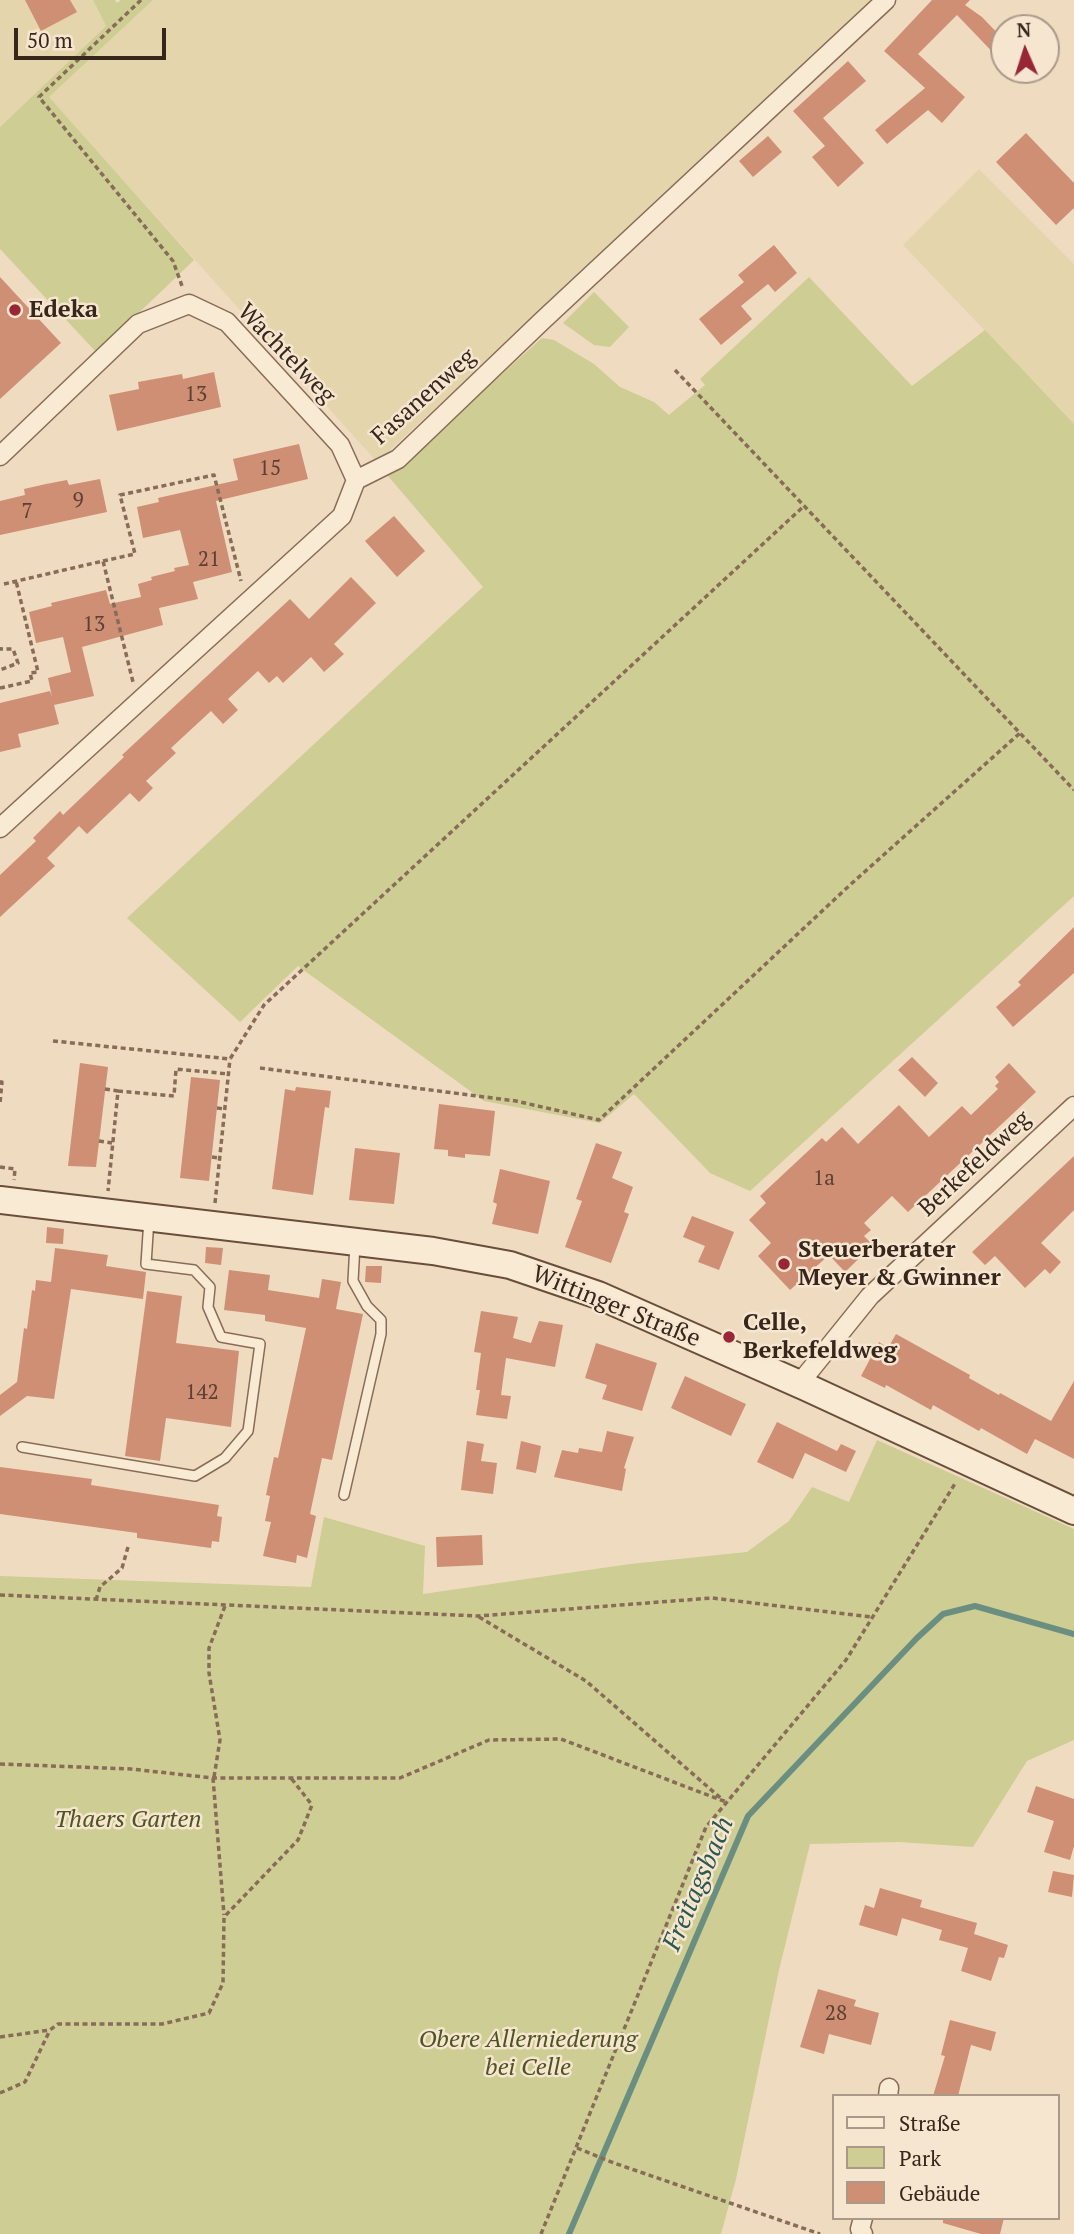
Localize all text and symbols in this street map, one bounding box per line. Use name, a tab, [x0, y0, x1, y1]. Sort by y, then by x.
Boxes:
scale bar	[18, 14, 170, 58]
north arrow	[990, 14, 1060, 84]
text: N	[1016, 17, 1032, 42]
text: 50 m	[27, 26, 73, 54]
place label: Edeka	[29, 296, 98, 324]
street label: Wachtelweg	[231, 298, 341, 410]
marker: Edeka	[7, 302, 23, 318]
street label: Fasanenweg	[366, 343, 482, 451]
house number: 13	[185, 382, 207, 408]
house number: 15	[259, 456, 281, 482]
house number: 9	[72, 488, 84, 514]
house number: 7	[21, 499, 33, 525]
house number: 21	[198, 547, 220, 573]
house number: 13	[83, 612, 105, 638]
street label: Berkefeldweg	[913, 1105, 1037, 1223]
house number: 1a	[813, 1166, 835, 1192]
place label: Steuerberater Meyer & Gwinner	[798, 1236, 1001, 1292]
marker: Steuerberater Meyer & Gwinner	[776, 1256, 792, 1272]
street label: Wittinger Straße	[528, 1260, 704, 1354]
place label: Celle, Berkefeldweg	[743, 1309, 897, 1365]
marker: Celle, Berkefeldweg	[721, 1329, 737, 1345]
house number: 142	[185, 1380, 219, 1406]
park label: Thaers Garten	[54, 1806, 202, 1834]
water label: Freitagsbach	[657, 1813, 741, 1955]
house number: 28	[825, 2001, 847, 2027]
park label: Obere Allerniederung bei Celle	[419, 2026, 637, 2082]
legend	[832, 2094, 1060, 2220]
text: Straße	[899, 2109, 961, 2137]
text: Park	[899, 2144, 941, 2172]
text: Gebäude	[899, 2179, 980, 2207]

